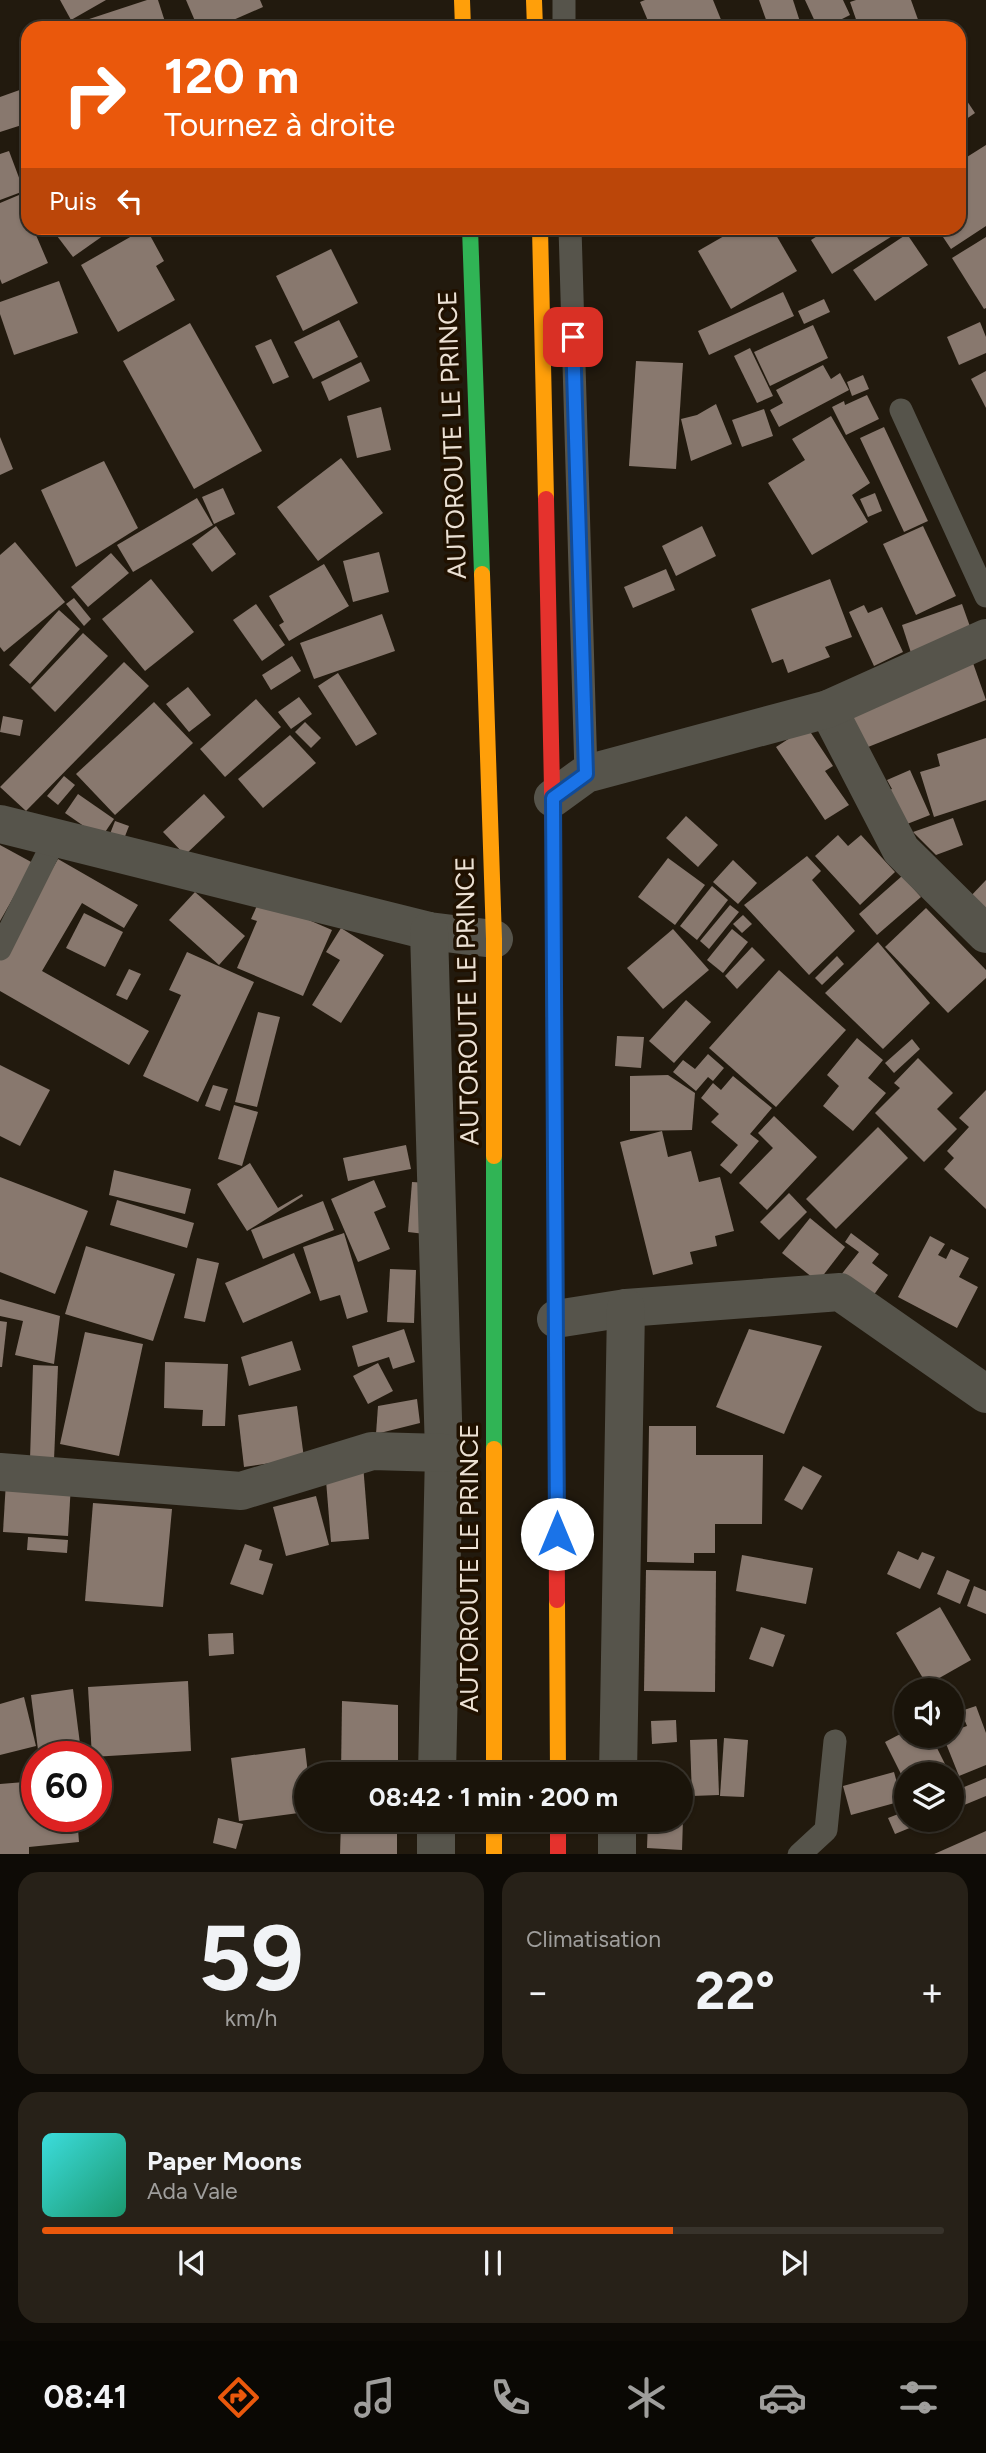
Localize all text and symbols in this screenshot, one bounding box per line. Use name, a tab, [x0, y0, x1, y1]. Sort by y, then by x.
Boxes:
text: 120 m	[164, 46, 299, 105]
icon: right	[49, 49, 140, 140]
text: Tournez à droite	[164, 106, 395, 144]
icon: left	[111, 182, 149, 220]
text: Puis	[49, 185, 97, 217]
street label: AUTOROUTE LE PRINCE	[431, 290, 473, 580]
pin	[543, 307, 603, 367]
icon: arrive	[554, 318, 592, 356]
street label: AUTOROUTE LE PRINCE	[448, 856, 486, 1146]
street label: AUTOROUTE LE PRINCE	[453, 1423, 485, 1713]
position arrow	[520, 1497, 594, 1571]
map controls	[894, 1678, 964, 1832]
button: sound	[894, 1678, 964, 1748]
speed limit sign: 60	[21, 1741, 112, 1832]
button: layers	[894, 1762, 964, 1832]
text: 08:42 · 1 min · 200 m	[369, 1781, 618, 1813]
text: 59	[198, 1904, 304, 2013]
text: Climatisation	[526, 1925, 661, 1953]
text: 22°	[695, 1960, 775, 2022]
text: −	[526, 1969, 550, 2015]
text: +	[920, 1969, 944, 2015]
text: km/h	[225, 2004, 277, 2032]
text: Paper Moons	[147, 2145, 302, 2177]
text: Ada Vale	[147, 2177, 238, 2205]
icon: previous	[173, 2244, 211, 2282]
icon: pause	[474, 2244, 512, 2282]
icon: next	[775, 2244, 813, 2282]
icon: directions	[214, 2373, 263, 2422]
icon: music	[350, 2373, 399, 2422]
icon: phone	[486, 2373, 535, 2422]
icon: climate	[622, 2373, 671, 2422]
icon: car	[758, 2373, 807, 2422]
icon: filters	[894, 2373, 943, 2422]
text: 08:41	[43, 2378, 127, 2416]

